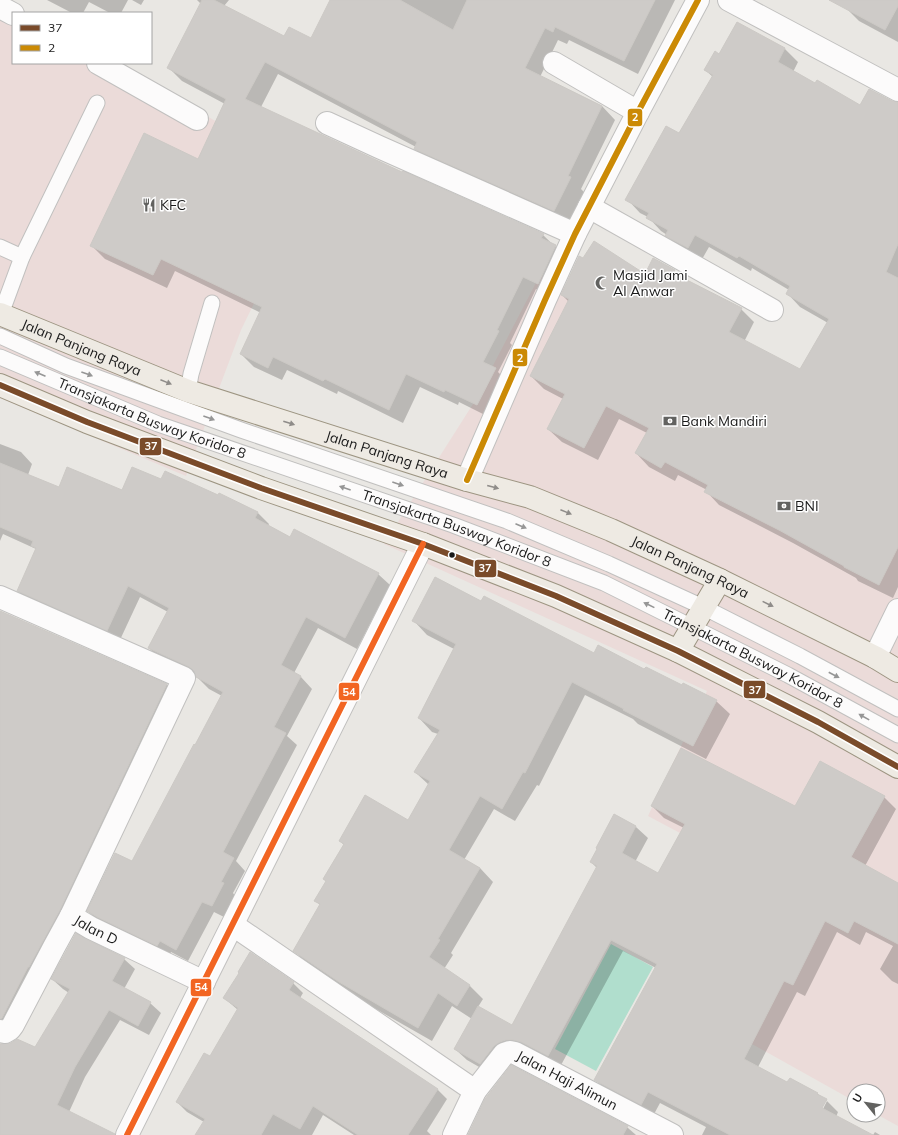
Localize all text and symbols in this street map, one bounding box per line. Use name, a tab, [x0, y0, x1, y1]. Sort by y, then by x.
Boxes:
legend	[12, 12, 152, 64]
text: 37	[48, 20, 62, 35]
text: 2	[48, 40, 55, 55]
line badge: 2	[627, 108, 643, 127]
text: 2	[632, 110, 639, 124]
place label: KFC	[160, 196, 186, 214]
restaurant icon: KFC	[141, 197, 157, 213]
place label: Masjid Jami Al Anwar	[613, 266, 688, 300]
mosque icon: Masjid Jami Al Anwar	[594, 275, 610, 291]
street label: Jalan Panjang Raya	[19, 315, 144, 380]
line badge: 2	[512, 348, 528, 367]
text: 2	[517, 351, 524, 365]
one-way arrow	[33, 371, 45, 377]
one-way arrow	[82, 371, 94, 377]
street label: Transjakarta Busway Koridor 8	[55, 374, 248, 462]
one-way arrow	[160, 379, 172, 385]
place label: Bank Mandiri	[681, 412, 767, 430]
bank icon: Bank Mandiri	[662, 413, 678, 429]
one-way arrow	[204, 416, 216, 422]
one-way arrow	[283, 420, 295, 426]
street label: Jalan Panjang Raya	[323, 426, 451, 482]
line badge: 37	[139, 437, 162, 456]
text: 37	[144, 439, 158, 453]
one-way arrow	[393, 481, 405, 487]
one-way arrow	[339, 485, 351, 491]
one-way arrow	[487, 485, 499, 491]
street label: Transjakarta Busway Koridor 8	[360, 486, 554, 571]
place label: BNI	[795, 497, 819, 515]
bank icon: BNI	[776, 498, 792, 514]
one-way arrow	[561, 509, 573, 515]
one-way arrow	[515, 524, 527, 530]
street label: Jalan Panjang Raya	[628, 532, 752, 602]
unlabelled marker	[447, 550, 457, 560]
line badge: 37	[474, 559, 497, 578]
text: 37	[478, 561, 492, 575]
one-way arrow	[762, 601, 773, 607]
one-way arrow	[643, 602, 655, 608]
street label: Transjakarta Busway Koridor 8	[660, 605, 846, 712]
one-way arrow	[829, 671, 840, 678]
line badge: 37	[743, 680, 766, 699]
line badge: 54	[338, 682, 360, 701]
text: 37	[748, 683, 762, 697]
text: 54	[342, 685, 356, 699]
one-way arrow	[858, 713, 870, 720]
street label: Jalan D	[71, 911, 121, 949]
line badge: 54	[190, 978, 212, 997]
text: 54	[194, 980, 208, 994]
street label: Jalan Haji Alimun	[513, 1046, 621, 1114]
north arrow	[846, 1083, 886, 1123]
text: U	[849, 1091, 865, 1105]

